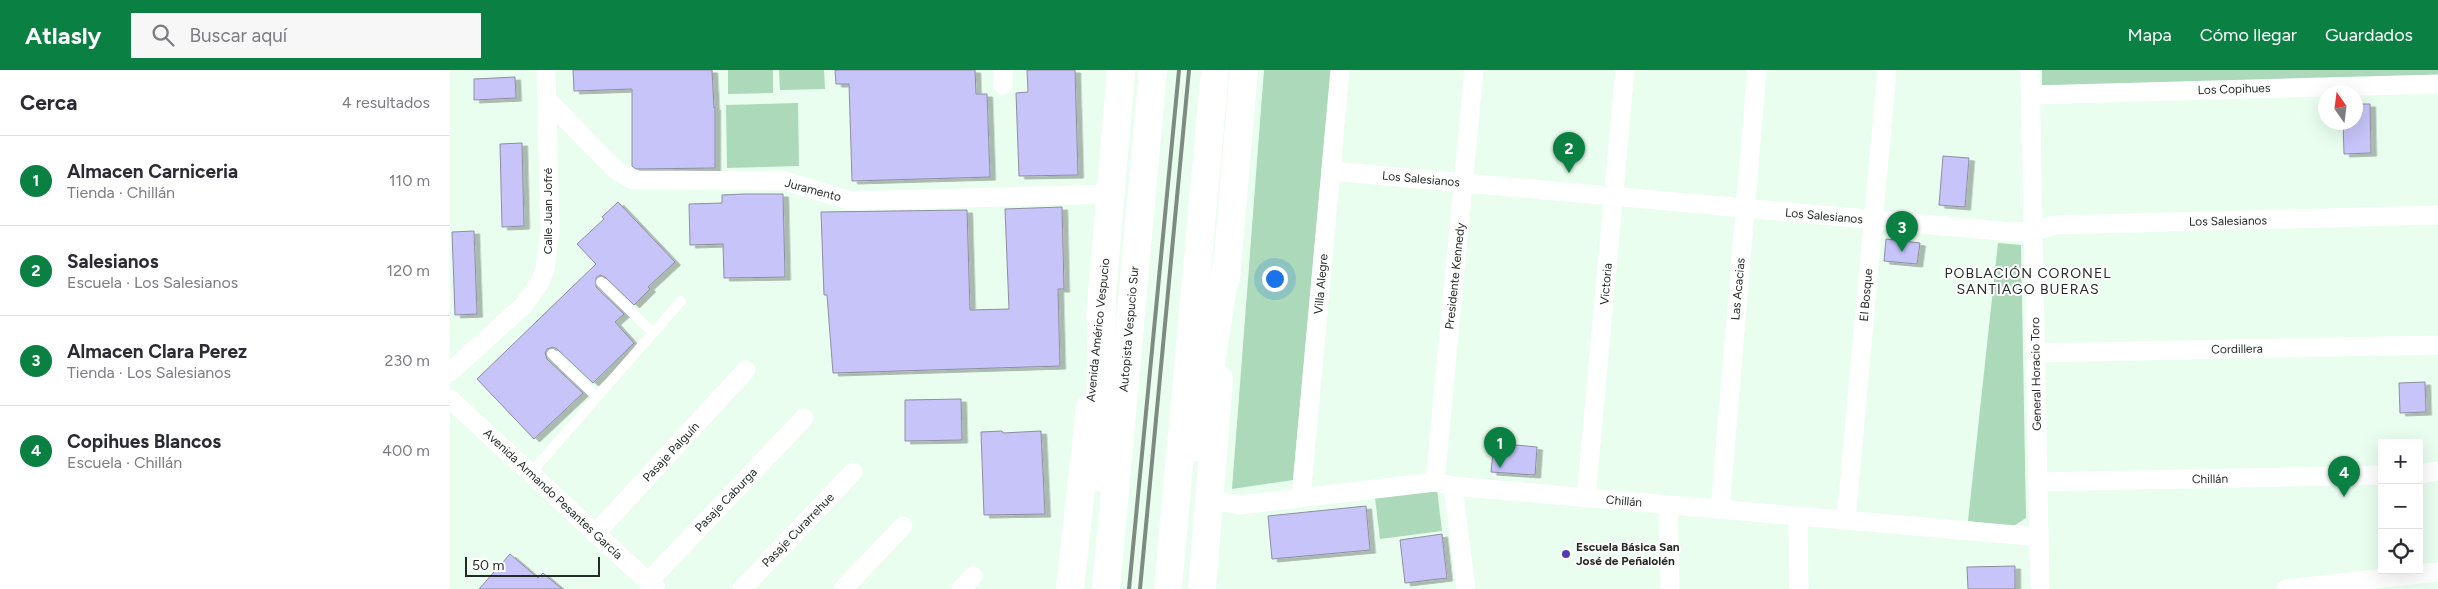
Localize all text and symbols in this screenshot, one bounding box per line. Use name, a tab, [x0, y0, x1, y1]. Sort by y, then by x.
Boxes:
search box	[131, 13, 481, 58]
text: Atlasly	[25, 21, 101, 50]
icon: search	[149, 21, 177, 49]
text: Buscar aquí	[189, 24, 287, 47]
text: Mapa	[2127, 24, 2172, 46]
text: Cómo llegar	[2200, 24, 2297, 46]
text: Guardados	[2325, 24, 2413, 46]
street label: Los Copihues	[2197, 81, 2271, 97]
north arrow	[2318, 85, 2363, 130]
text: Cerca	[20, 90, 77, 115]
text: 4 resultados	[342, 93, 430, 112]
pin: 2	[1553, 132, 1585, 173]
text: Almacen Carniceria	[67, 160, 238, 183]
street label: Calle Juan Jofré	[541, 167, 555, 254]
street label: Los Salesianos	[1381, 169, 1461, 189]
text: 1	[33, 171, 39, 190]
text: 110 m	[389, 171, 430, 190]
street label: Juramento	[783, 176, 843, 204]
text: Tienda · Chillán	[67, 183, 175, 202]
street label: Los Salesianos	[1784, 206, 1864, 226]
pin: 3	[1886, 211, 1918, 252]
street label: Los Salesianos	[2189, 213, 2268, 229]
street label: Presidente Kennedy	[1442, 221, 1468, 330]
text: Salesianos	[67, 250, 159, 273]
street label: Villa Alegre	[1311, 253, 1331, 315]
street label: Avenida Américo Vespucio	[1083, 257, 1113, 403]
street label: Las Acacias	[1728, 257, 1748, 321]
text: 2	[31, 261, 41, 280]
text: 120 m	[387, 261, 430, 280]
street label: Victoria	[1597, 262, 1615, 306]
street label: Autopista Vespucio Sur	[1117, 265, 1141, 393]
district label: POBLACIÓN CORONEL SANTIAGO BUERAS	[1944, 265, 2112, 298]
your location	[1262, 266, 1288, 292]
street label: El Bosque	[1857, 268, 1875, 322]
text: Escuela · Los Salesianos	[67, 273, 238, 292]
street label: General Horacio Toro	[2028, 317, 2044, 431]
text: Almacen Clara Perez	[67, 340, 247, 363]
street label: Cordillera	[2211, 342, 2263, 356]
text: 3	[32, 351, 40, 370]
text: 230 m	[385, 351, 430, 370]
text: Tienda · Los Salesianos	[67, 363, 231, 382]
street label: Pasaje Palguín	[640, 419, 702, 485]
street label: Avenida Armando Pesantes García	[481, 426, 625, 562]
pin: 1	[1484, 427, 1516, 468]
text: Copihues Blancos	[67, 430, 221, 453]
map controls	[2378, 439, 2423, 574]
button: +	[2378, 439, 2423, 484]
text: 4	[31, 441, 41, 460]
text: 400 m	[382, 441, 430, 460]
text: Escuela · Chillán	[67, 453, 182, 472]
pin: 4	[2328, 456, 2360, 497]
street label: Pasaje Caburga	[692, 465, 760, 535]
street label: Chillán	[2192, 472, 2229, 486]
button: −	[2378, 484, 2423, 529]
street label: Pasaje Curarrehue	[759, 490, 837, 570]
street label: Chillán	[1605, 492, 1643, 510]
button: locate	[2378, 529, 2423, 574]
place label: Escuela Básica San José de Peñalolén	[1576, 540, 1680, 568]
marker: Escuela Básica San José de Peñalolén	[1560, 548, 1572, 560]
scale bar	[465, 554, 600, 577]
text: 50 m	[472, 557, 504, 574]

